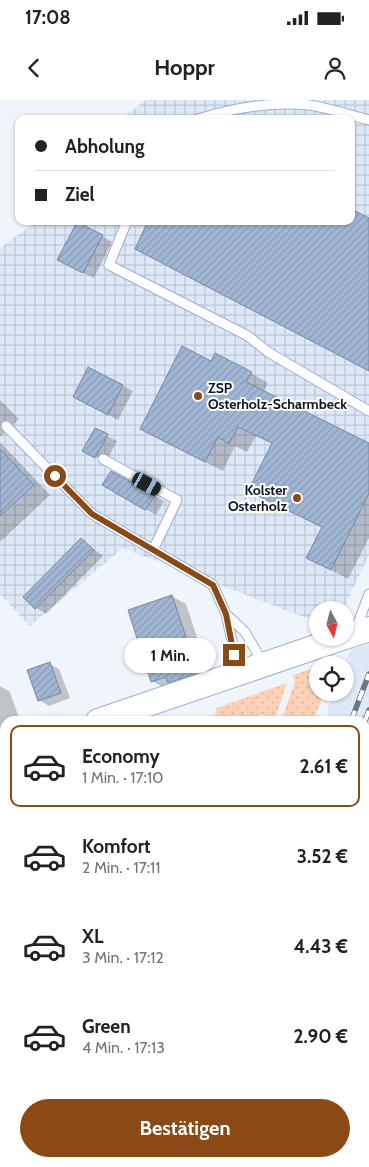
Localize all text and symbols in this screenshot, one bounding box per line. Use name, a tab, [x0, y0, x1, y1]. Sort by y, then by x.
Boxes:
text: 17:08	[25, 6, 71, 29]
icon: back	[20, 54, 48, 82]
text: Hoppr	[154, 54, 215, 81]
icon: person	[321, 54, 349, 82]
text: Abholung	[65, 135, 144, 158]
text: Ziel	[65, 183, 95, 206]
place label: ZSP Osterholz-Scharmbeck	[208, 379, 347, 413]
marker: ZSP Osterholz-Scharmbeck	[192, 390, 204, 402]
route start	[44, 465, 66, 487]
car	[130, 470, 163, 498]
place label: Kolster Osterholz	[228, 481, 287, 515]
marker: Kolster Osterholz	[291, 492, 303, 504]
north arrow	[309, 601, 354, 646]
map controls	[309, 601, 354, 701]
callout: 1 Min.	[124, 638, 216, 672]
route end	[223, 644, 245, 666]
text: 1 Min.	[151, 646, 189, 665]
button: locate	[309, 656, 354, 701]
icon: car	[22, 744, 67, 789]
text: Economy	[82, 745, 160, 768]
text: 2.61 €	[300, 755, 348, 778]
text: 1 Min. · 17:10	[82, 768, 163, 787]
icon: car	[22, 834, 67, 879]
text: Komfort	[82, 835, 151, 858]
text: 3.52 €	[297, 845, 348, 868]
text: 2 Min. · 17:11	[82, 858, 161, 877]
icon: car	[22, 924, 67, 969]
text: XL	[82, 925, 103, 948]
text: 4.43 €	[293, 935, 348, 958]
text: 3 Min. · 17:12	[82, 948, 164, 967]
icon: car	[22, 1014, 67, 1059]
text: Green	[82, 1015, 131, 1038]
text: 2.90 €	[293, 1025, 348, 1048]
text: 4 Min. · 17:13	[82, 1038, 165, 1057]
button: Bestätigen	[20, 1099, 350, 1157]

